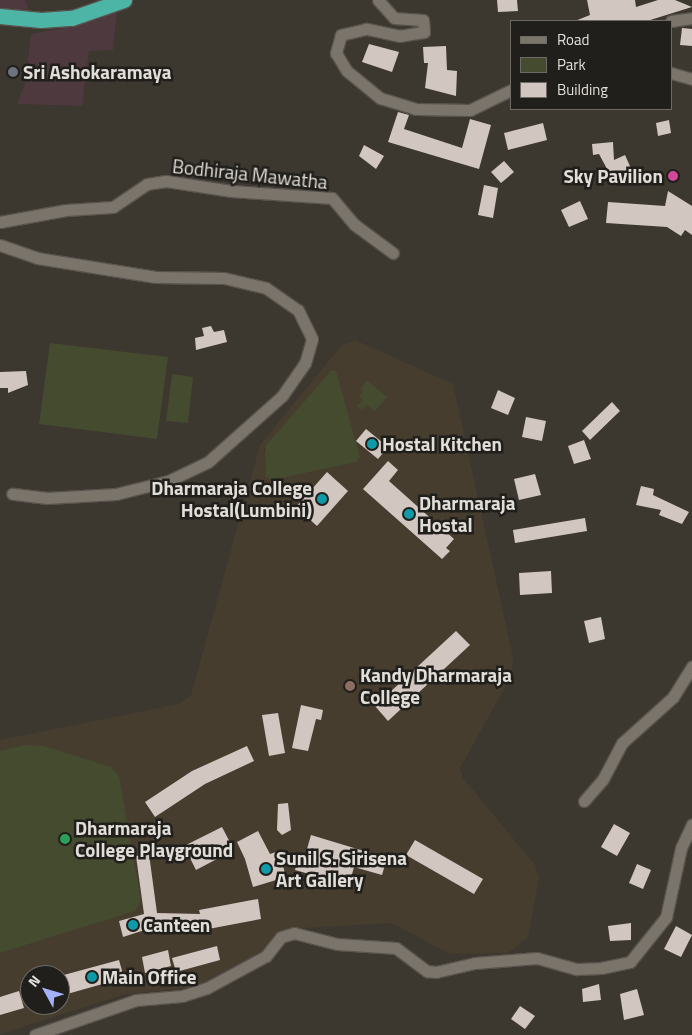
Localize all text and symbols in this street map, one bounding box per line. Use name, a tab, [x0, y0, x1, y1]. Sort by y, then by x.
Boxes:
legend	[510, 20, 672, 110]
text: Road	[557, 28, 589, 51]
text: Park	[557, 53, 586, 76]
place label: Sri Ashokaramaya	[23, 61, 171, 83]
marker: Sri Ashokaramaya	[7, 66, 19, 78]
text: Building	[557, 78, 608, 101]
street label: Bodhiraja Mawatha	[171, 155, 329, 193]
place label: Sky Pavilion	[563, 165, 663, 187]
marker: Sky Pavilion	[667, 170, 679, 182]
place label: Hostal Kitchen	[382, 433, 502, 455]
marker: Hostal Kitchen	[366, 438, 378, 450]
place label: Dharmaraja College Hostal(Lumbini)	[151, 477, 312, 521]
place label: Dharmaraja Hostal	[419, 492, 515, 536]
marker: Dharmaraja College Hostal(Lumbini)	[316, 493, 328, 505]
marker: Dharmaraja Hostal	[403, 508, 415, 520]
place label: Kandy Dharmaraja College	[360, 664, 512, 708]
marker: Kandy Dharmaraja College	[344, 680, 356, 692]
place label: Dharmaraja College Playground	[75, 817, 233, 861]
marker: Dharmaraja College Playground	[59, 833, 71, 845]
place label: Sunil S. Sirisena Art Gallery	[276, 847, 407, 891]
marker: Sunil S. Sirisena Art Gallery	[260, 863, 272, 875]
place label: Canteen	[143, 914, 210, 936]
marker: Canteen	[127, 919, 139, 931]
north arrow	[20, 965, 70, 1015]
place label: Main Office	[102, 966, 197, 988]
text: N	[23, 971, 45, 991]
marker: Main Office	[86, 971, 98, 983]

